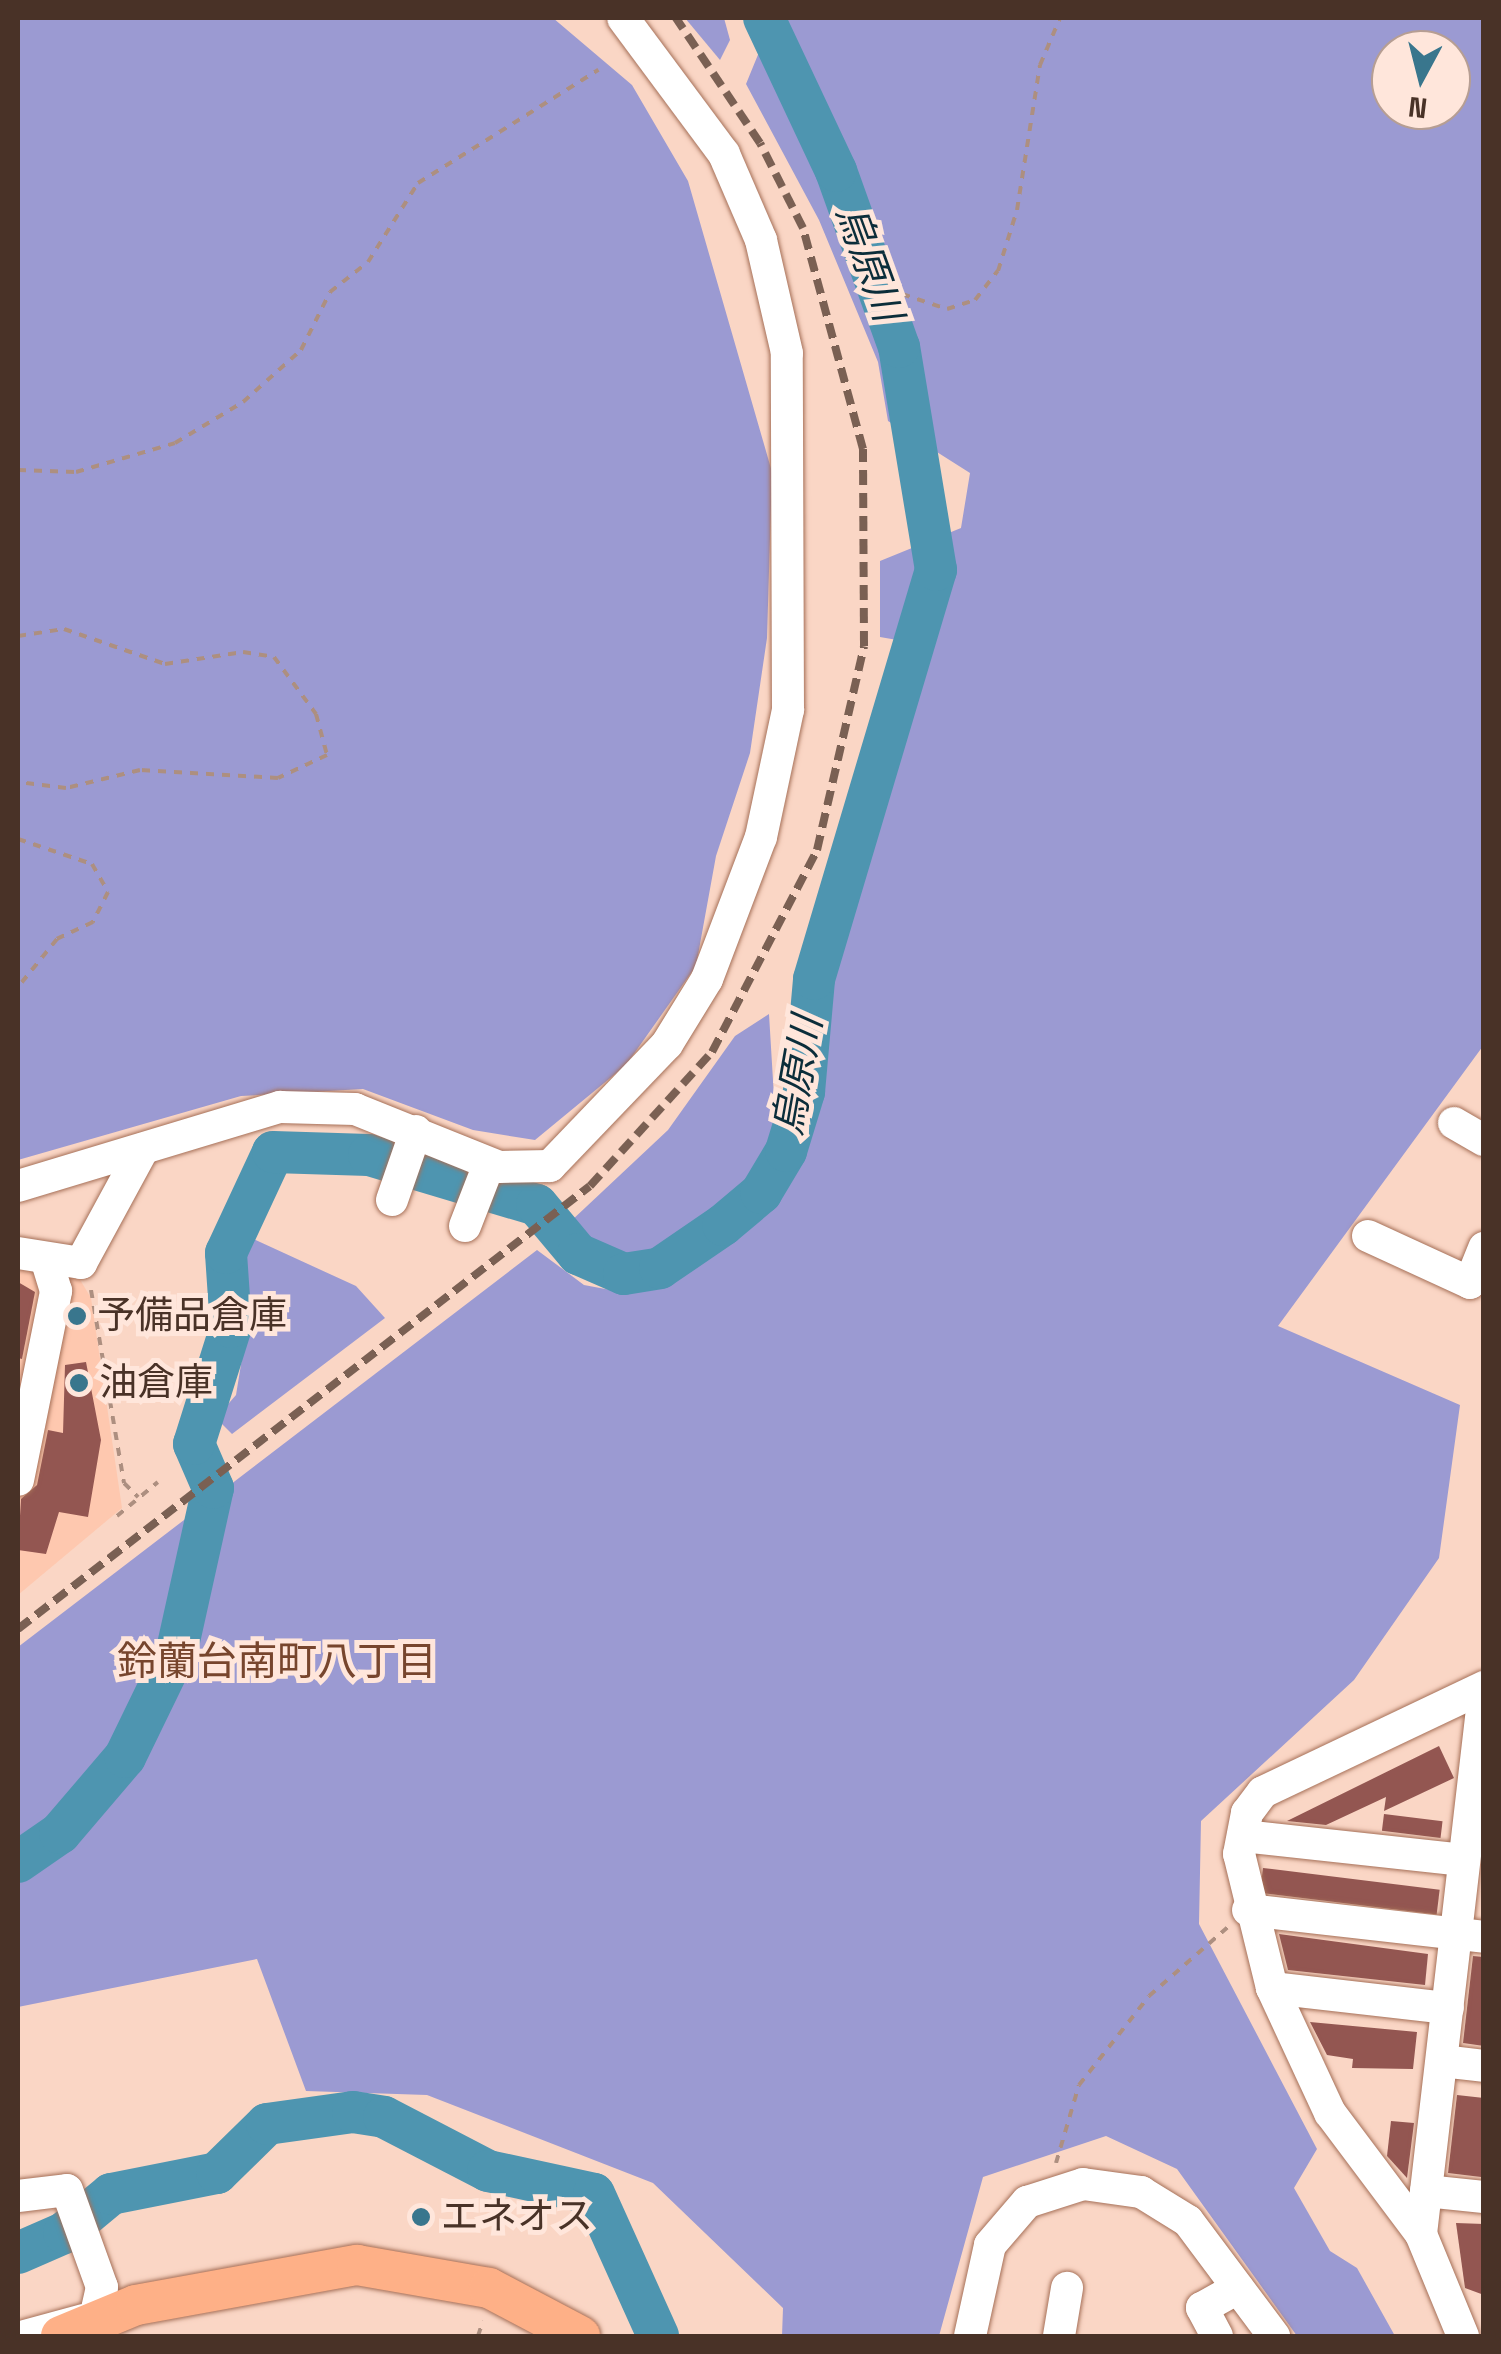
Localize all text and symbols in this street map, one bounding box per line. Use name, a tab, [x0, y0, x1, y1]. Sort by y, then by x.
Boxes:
north arrow	[1371, 30, 1471, 130]
text: N	[1406, 89, 1429, 127]
water label: 烏原川	[826, 198, 912, 328]
water label: 烏原川	[764, 1013, 832, 1139]
place label: 予備品倉庫	[97, 1293, 287, 1339]
marker: 予備品倉庫	[66, 1305, 88, 1327]
place label: 油倉庫	[99, 1360, 213, 1406]
marker: 油倉庫	[68, 1372, 90, 1394]
district label: 鈴蘭台南町八丁目	[117, 1638, 437, 1686]
place label: エネオス	[441, 2194, 593, 2240]
marker: エネオス	[410, 2206, 432, 2228]

